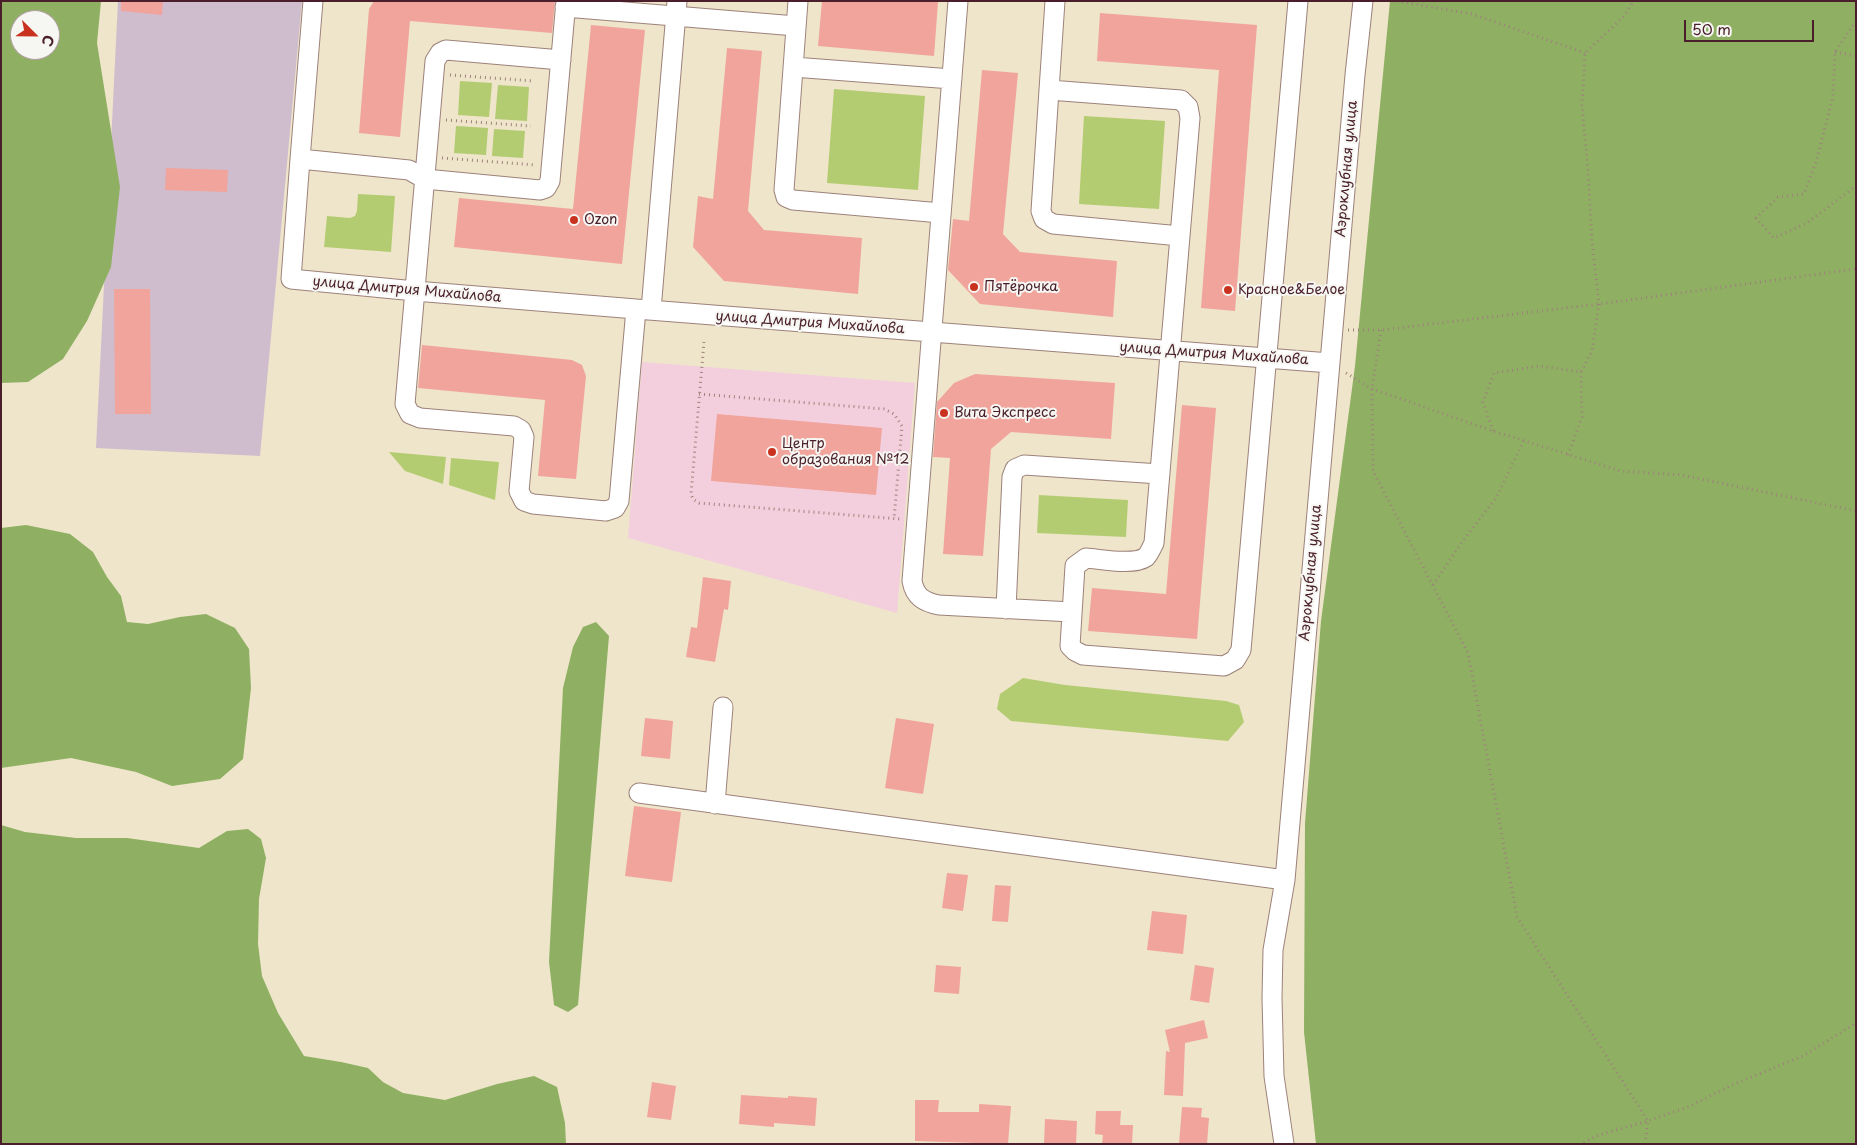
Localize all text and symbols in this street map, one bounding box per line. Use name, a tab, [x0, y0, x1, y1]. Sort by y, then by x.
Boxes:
north arrow	[10, 10, 60, 60]
scale bar	[1687, 10, 1817, 42]
text: 50 m	[1692, 17, 1731, 40]
text: С	[37, 32, 60, 50]
street label: Аэроклубная улица	[1333, 100, 1361, 238]
place label: Ozon	[584, 212, 617, 228]
marker: Ozon	[568, 214, 580, 226]
street label: улица Дмитрия Михайлова	[312, 273, 502, 307]
place label: Пятёрочка	[984, 279, 1058, 295]
marker: Пятёрочка	[968, 281, 980, 293]
place label: Красное&Белое	[1238, 282, 1345, 298]
marker: Красное&Белое	[1222, 284, 1234, 296]
street label: улица Дмитрия Михайлова	[715, 308, 905, 338]
street label: улица Дмитрия Михайлова	[1119, 339, 1309, 369]
place label: Вита Экспресс	[954, 405, 1056, 421]
marker: Вита Экспресс	[938, 407, 950, 419]
place label: Центр образования №12	[782, 436, 910, 468]
marker: Центр образования №12	[766, 446, 778, 458]
street label: Аэроклубная улица	[1297, 504, 1325, 642]

